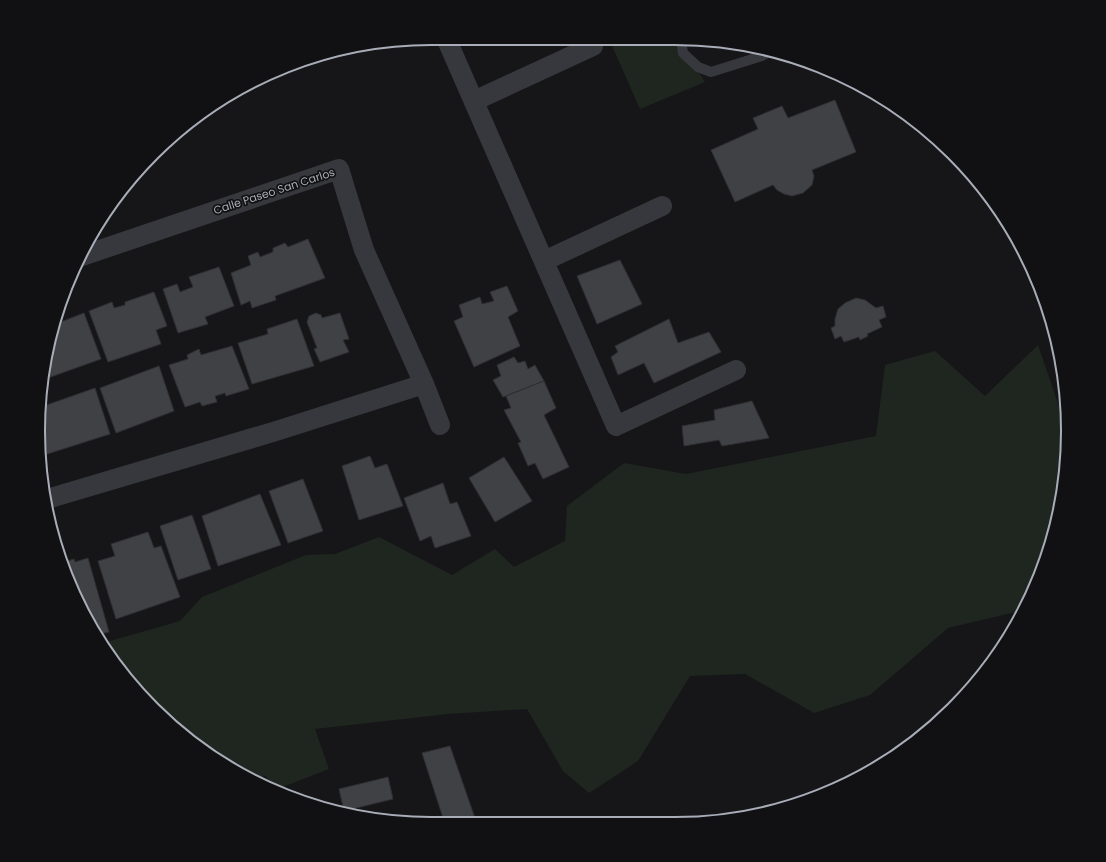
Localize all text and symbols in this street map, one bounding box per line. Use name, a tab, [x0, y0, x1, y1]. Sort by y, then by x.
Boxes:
street label: Calle Paseo San Carlos	[211, 164, 337, 218]

